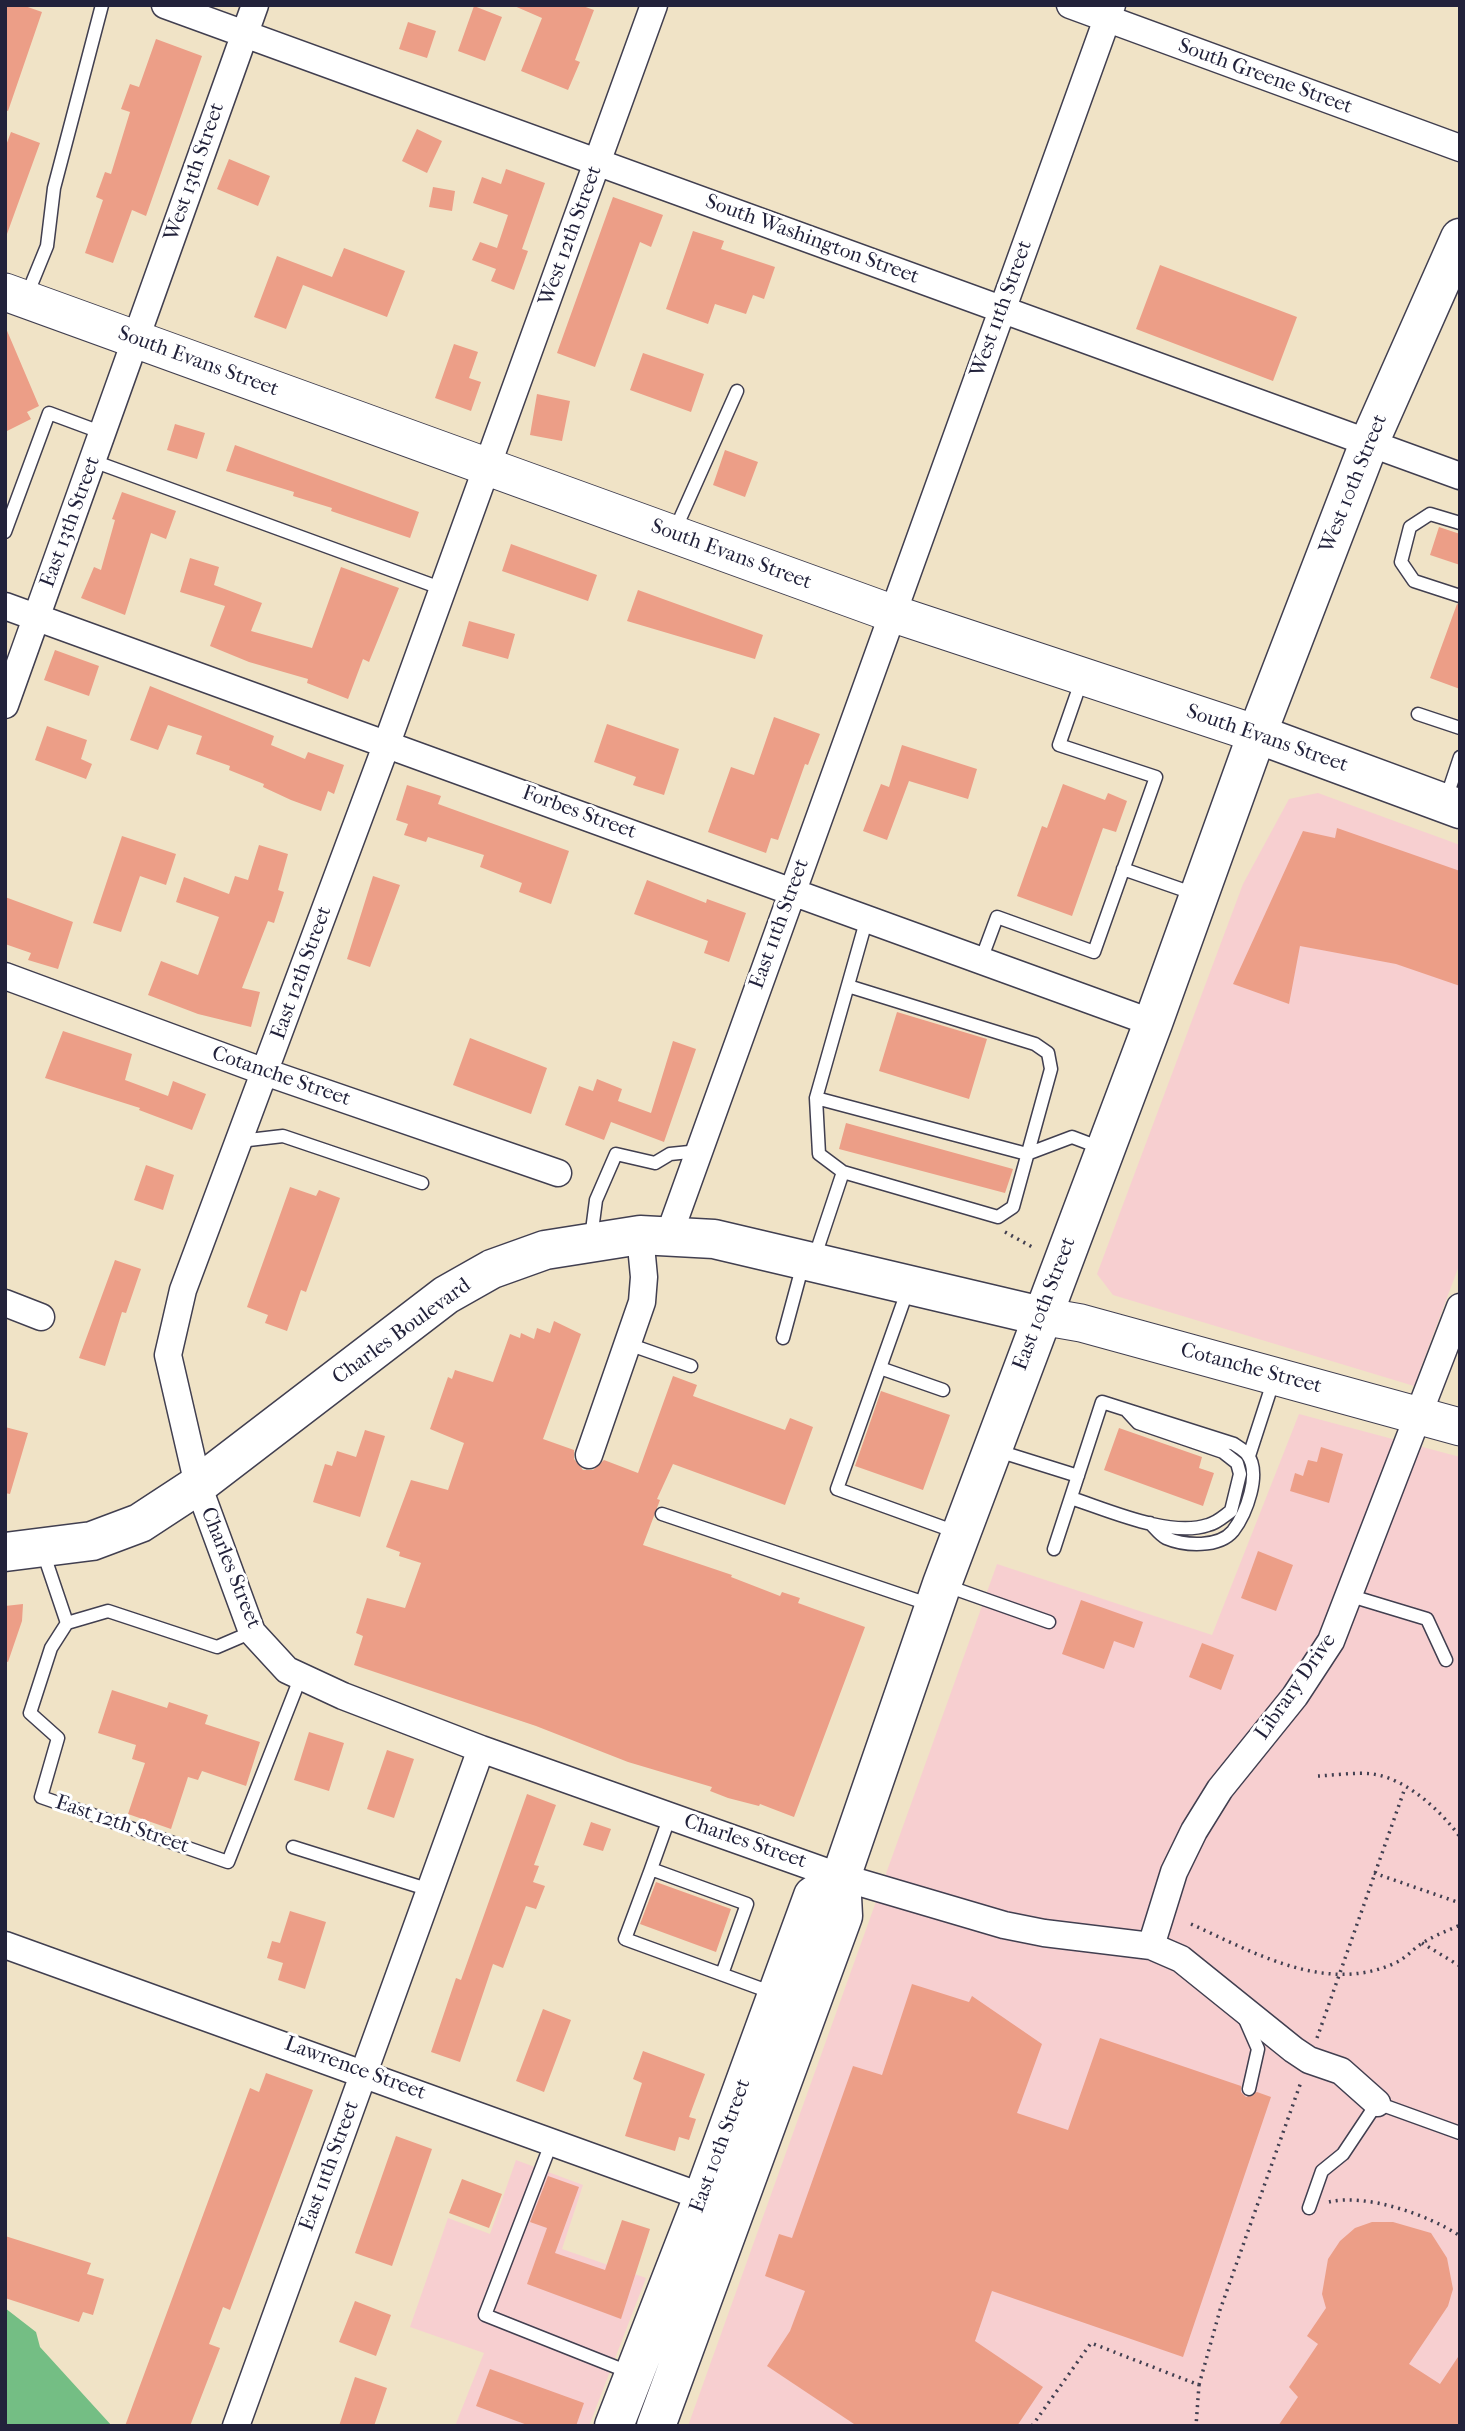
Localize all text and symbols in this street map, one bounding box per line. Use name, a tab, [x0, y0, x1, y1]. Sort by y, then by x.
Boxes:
street label: South Greene Street	[1174, 34, 1356, 120]
street label: West 13th Street	[160, 99, 230, 245]
street label: West 12th Street	[534, 163, 608, 309]
street label: South Washington Street	[702, 190, 922, 290]
street label: West 11th Street	[966, 237, 1038, 381]
street label: South Evans Street	[114, 321, 282, 403]
street label: West 10th Street	[1315, 411, 1393, 557]
street label: East 13th Street	[36, 453, 106, 591]
street label: South Evans Street	[647, 514, 815, 596]
street label: South Evans Street	[1183, 700, 1351, 778]
street label: Forbes Street	[518, 781, 640, 845]
street label: East 11th Street	[745, 856, 815, 992]
street label: East 12th Street	[266, 903, 338, 1043]
street label: Cotanche Street	[208, 1041, 354, 1113]
street label: East 10th Street	[1008, 1234, 1082, 1374]
street label: Charles Boulevard	[328, 1273, 476, 1391]
street label: Cotanche Street	[1178, 1338, 1324, 1400]
street label: Charles Street	[194, 1504, 266, 1632]
street label: Library Drive	[1250, 1629, 1342, 1745]
street label: East 12th Street	[52, 1790, 192, 1860]
street label: Charles Street	[680, 1809, 810, 1875]
street label: Lawrence Street	[281, 2032, 429, 2106]
street label: East 10th Street	[685, 2076, 757, 2216]
street label: East 11th Street	[295, 2098, 365, 2234]

